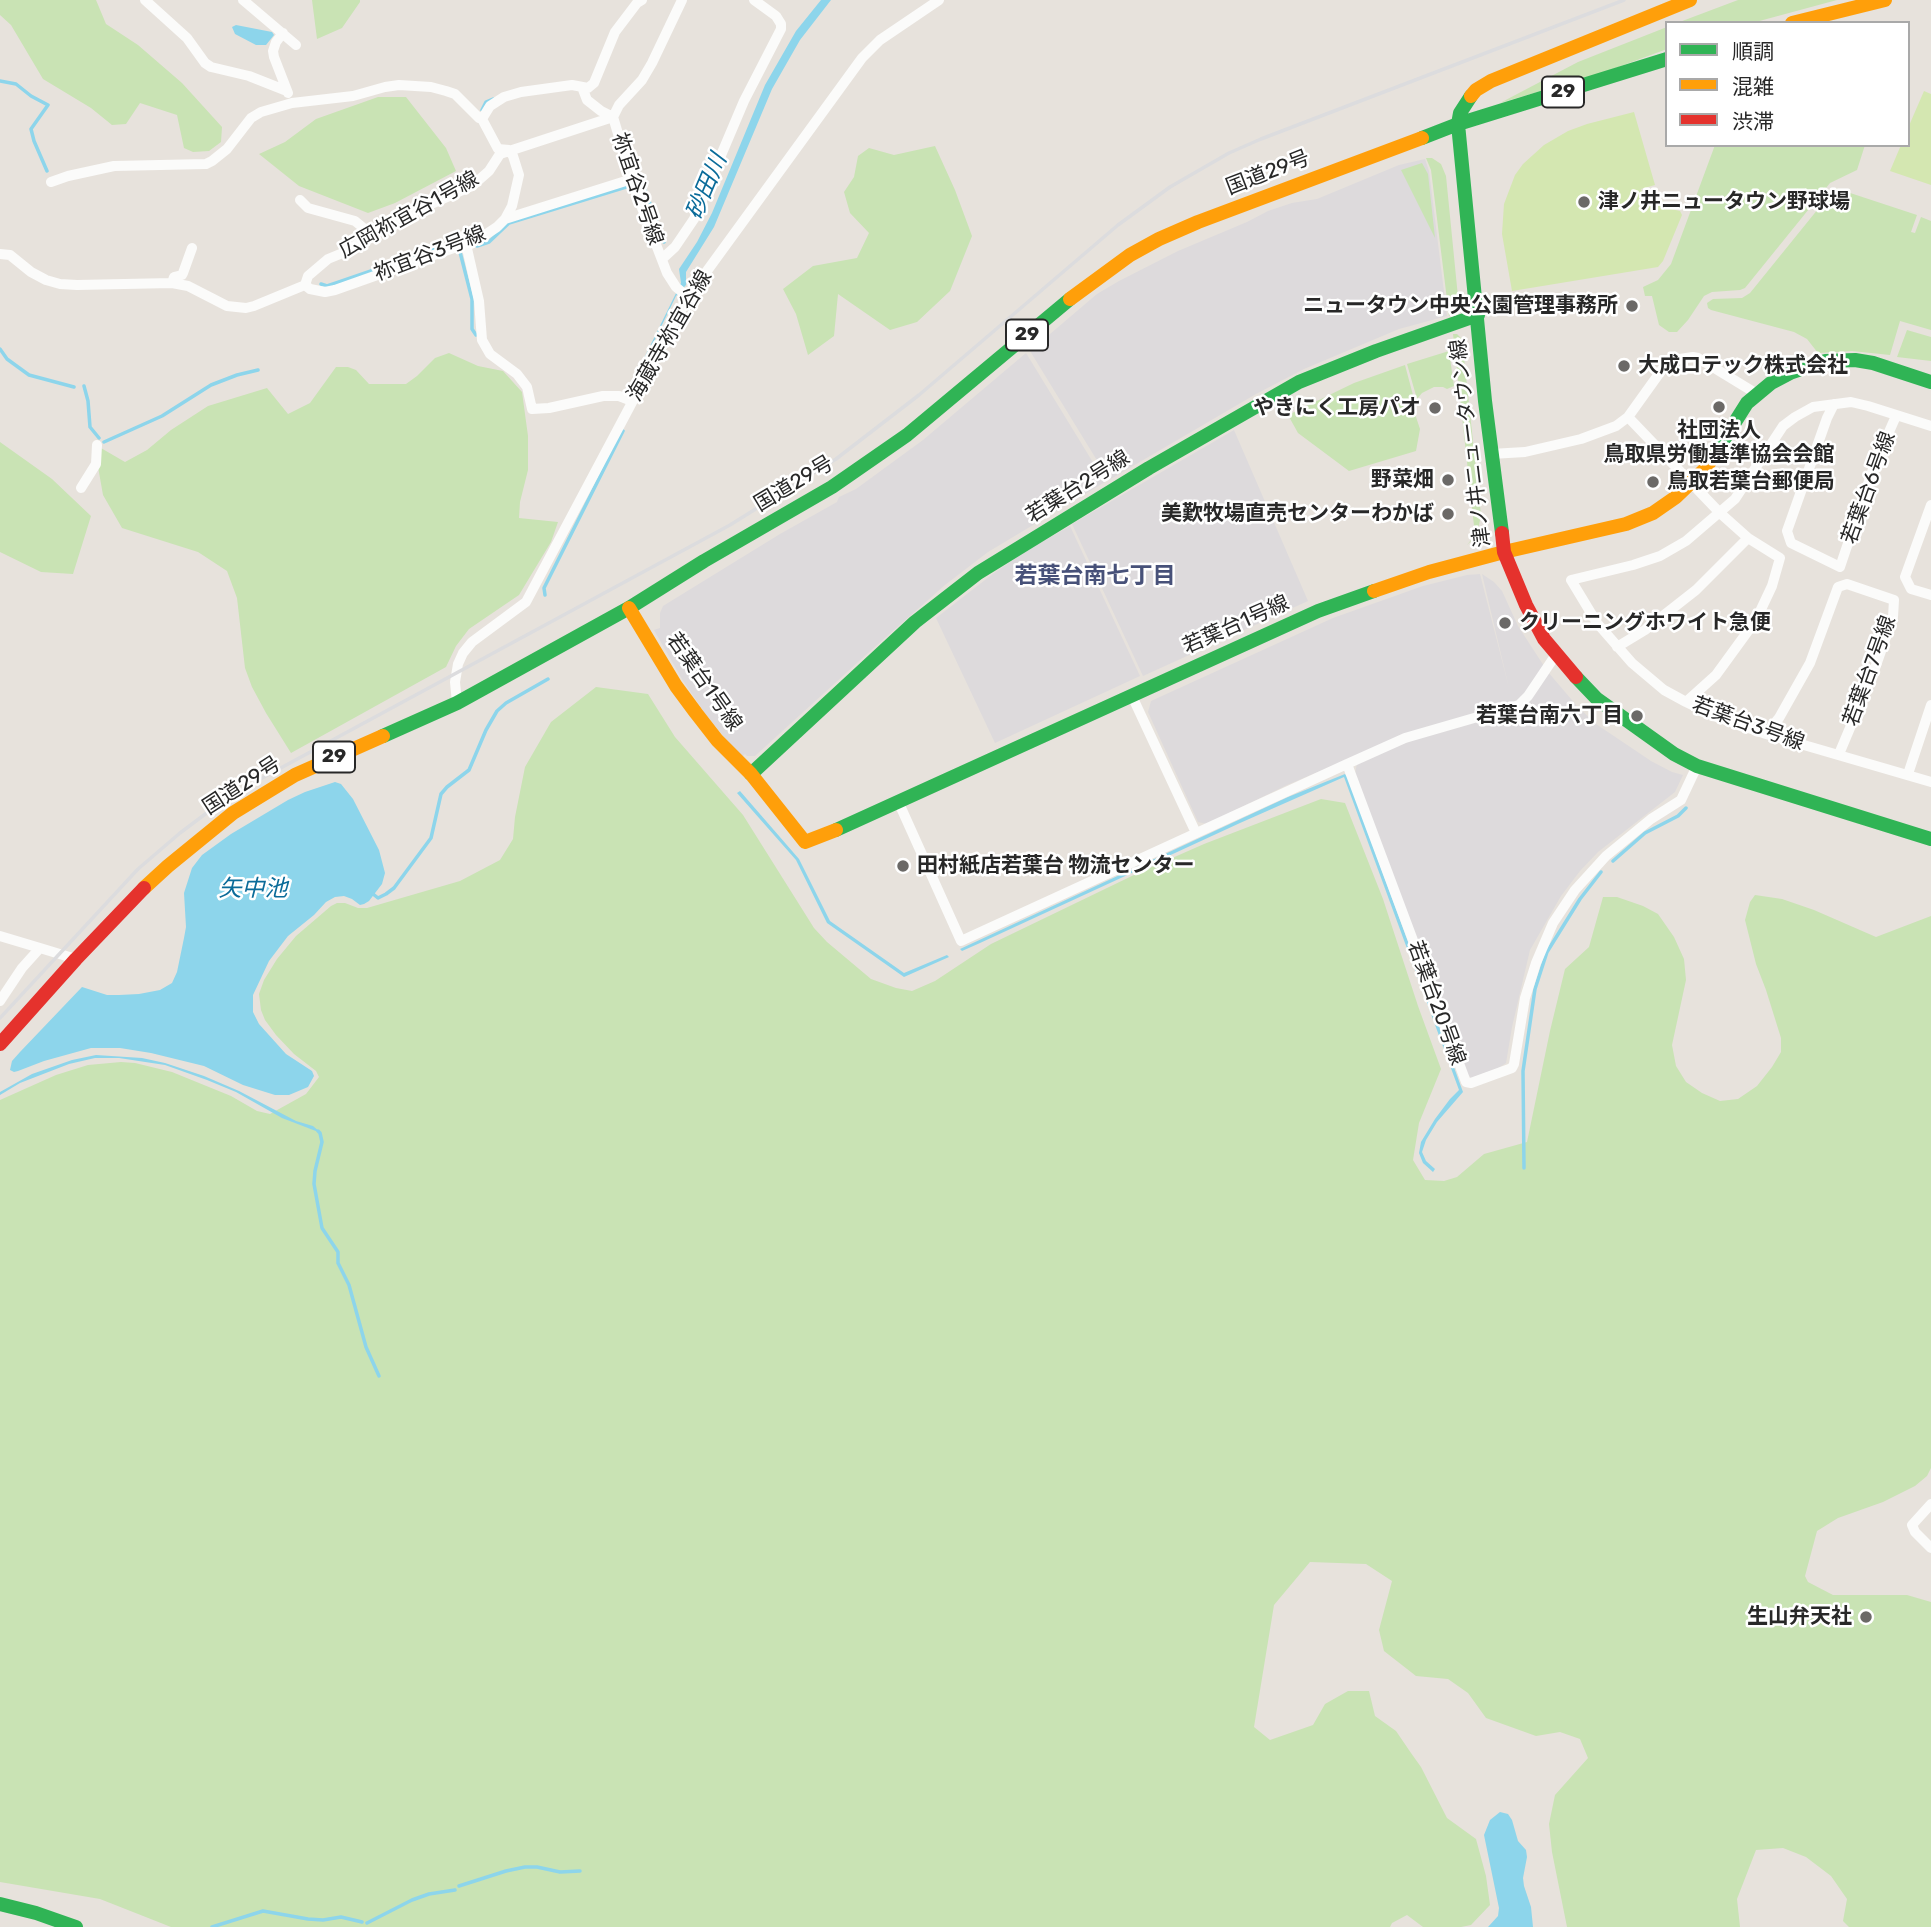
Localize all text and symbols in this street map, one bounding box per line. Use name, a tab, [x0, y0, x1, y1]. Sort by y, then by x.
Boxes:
legend	[1665, 21, 1910, 147]
text: 順調	[1732, 39, 1774, 64]
text: 混雑	[1732, 74, 1774, 99]
road number: 29	[1542, 76, 1584, 108]
text: 渋滞	[1732, 109, 1774, 134]
street label: 祢宜谷2号線	[606, 129, 668, 249]
street label: 国道29号	[1223, 146, 1313, 200]
water label: 砂田川	[681, 150, 733, 224]
street label: 広岡祢宜谷1号線	[335, 166, 483, 264]
place label: 津ノ井ニュータウン野球場	[1598, 189, 1850, 215]
marker: 津ノ井ニュータウン野球場	[1576, 194, 1592, 210]
street label: 祢宜谷3号線	[371, 221, 489, 287]
street label: 海蔵寺祢宜谷線	[622, 266, 718, 406]
place label: ニュータウン中央公園管理事務所	[1303, 293, 1618, 319]
marker: ニュータウン中央公園管理事務所	[1624, 298, 1640, 314]
road number: 29	[1006, 320, 1048, 350]
street label: 津ノ井ニュータウン線	[1446, 337, 1496, 549]
place label: 大成ロテック株式会社	[1638, 353, 1848, 379]
marker: 大成ロテック株式会社	[1616, 358, 1632, 374]
place label: やきにく工房パオ	[1253, 395, 1421, 421]
marker: 社団法人 鳥取県労働基準協会会館	[1711, 399, 1727, 415]
marker: やきにく工房パオ	[1427, 400, 1443, 416]
place label: 社団法人 鳥取県労働基準協会会館	[1604, 418, 1834, 468]
street label: 若葉台6号線	[1837, 428, 1901, 548]
street label: 若葉台2号線	[1022, 445, 1134, 529]
street label: 国道29号	[750, 451, 838, 517]
place label: 野菜畑	[1371, 467, 1434, 493]
place label: 鳥取若葉台郵便局	[1667, 469, 1835, 495]
marker: 野菜畑	[1440, 472, 1456, 488]
marker: 鳥取若葉台郵便局	[1645, 474, 1661, 490]
place label: 美歎牧場直売センターわかば	[1161, 501, 1434, 527]
marker: 美歎牧場直売センターわかば	[1440, 506, 1456, 522]
district label: 若葉台南七丁目	[1015, 562, 1175, 590]
street label: 若葉台1号線	[1179, 590, 1293, 660]
place label: クリーニングホワイト急便	[1519, 610, 1771, 636]
street label: 若葉台7号線	[1838, 612, 1902, 730]
marker: クリーニングホワイト急便	[1497, 615, 1513, 631]
street label: 若葉台1号線	[661, 628, 747, 736]
street label: 若葉台3号線	[1688, 692, 1808, 756]
place label: 若葉台南六丁目	[1476, 703, 1623, 729]
marker: 若葉台南六丁目	[1629, 708, 1645, 724]
road number: 29	[313, 742, 355, 772]
street label: 国道29号	[198, 752, 286, 820]
place label: 田村紙店若葉台 物流センター	[917, 853, 1194, 879]
marker: 田村紙店若葉台 物流センター	[895, 858, 911, 874]
water label: 矢中池	[219, 875, 287, 903]
street label: 若葉台20号線	[1402, 937, 1470, 1069]
place label: 生山弁天社	[1747, 1604, 1852, 1630]
marker: 生山弁天社	[1858, 1609, 1874, 1625]

